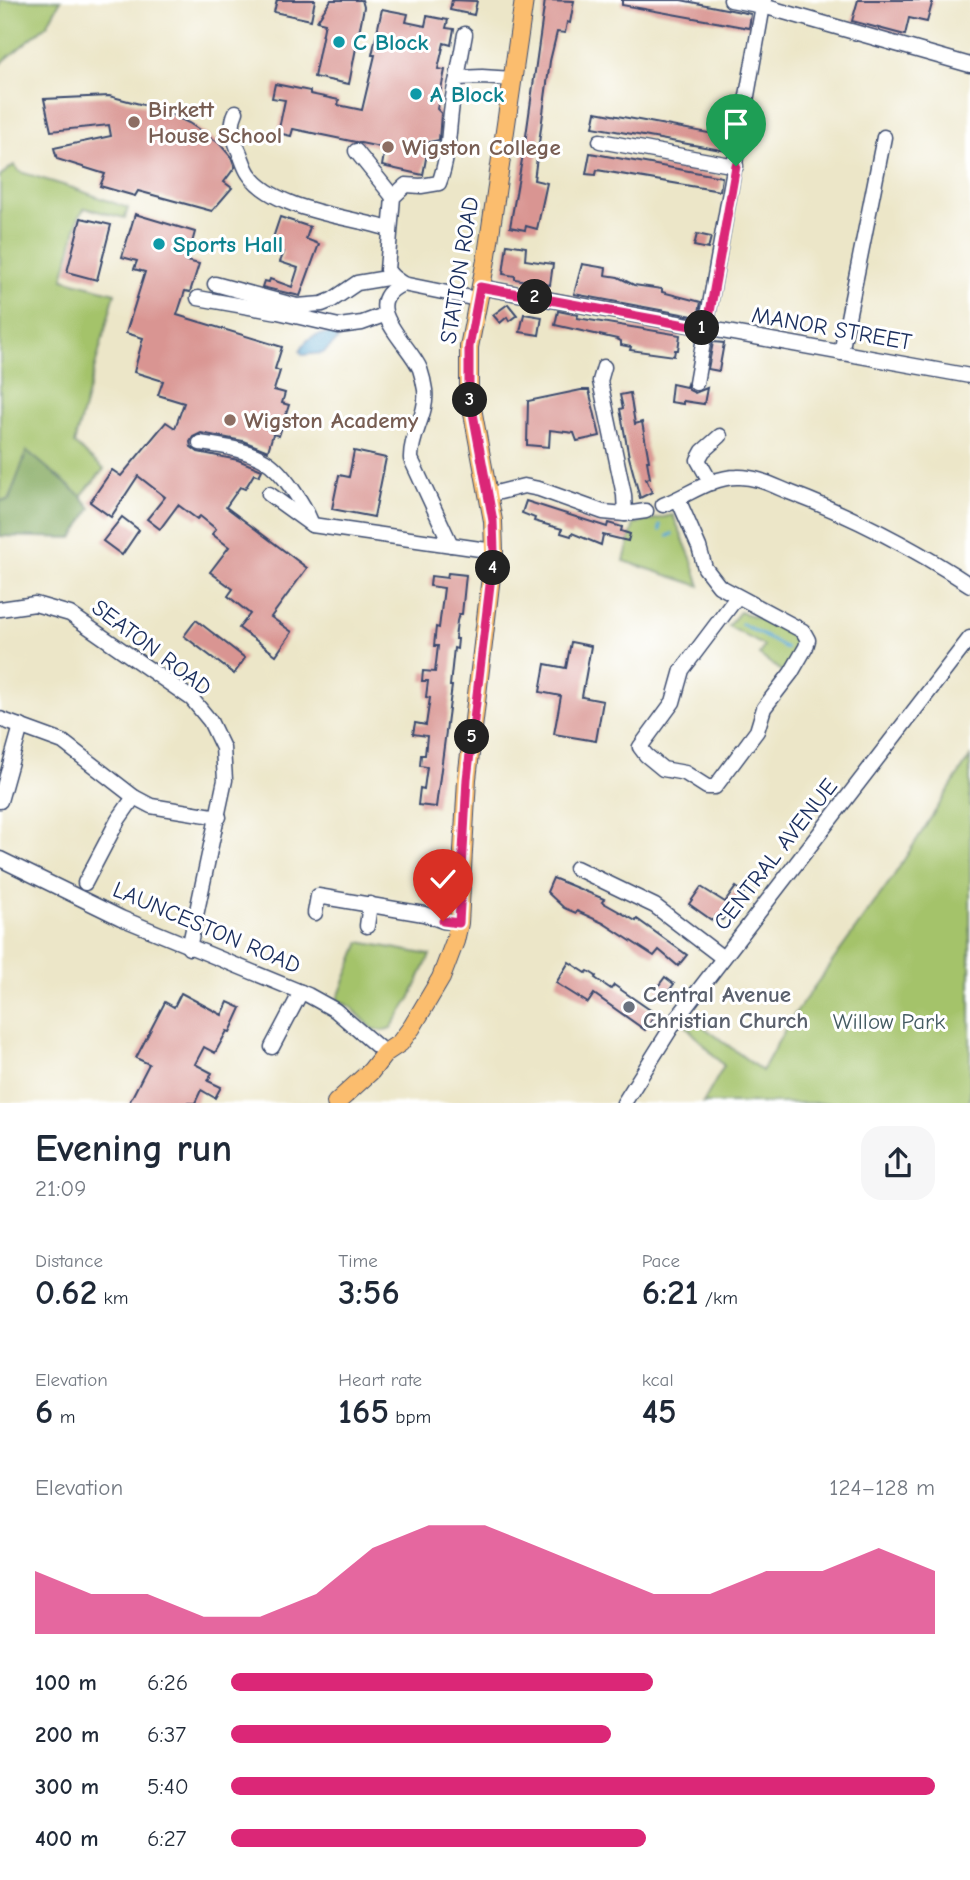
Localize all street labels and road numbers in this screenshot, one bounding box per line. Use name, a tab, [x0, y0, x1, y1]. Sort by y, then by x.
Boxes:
street label: STATION ROAD	[435, 195, 484, 346]
street label: MANOR STREET	[750, 301, 914, 356]
street label: SEATON ROAD	[87, 594, 217, 701]
street label: CENTRAL AVENUE	[708, 773, 843, 935]
street label: LAUNCESTON ROAD	[109, 876, 305, 979]

